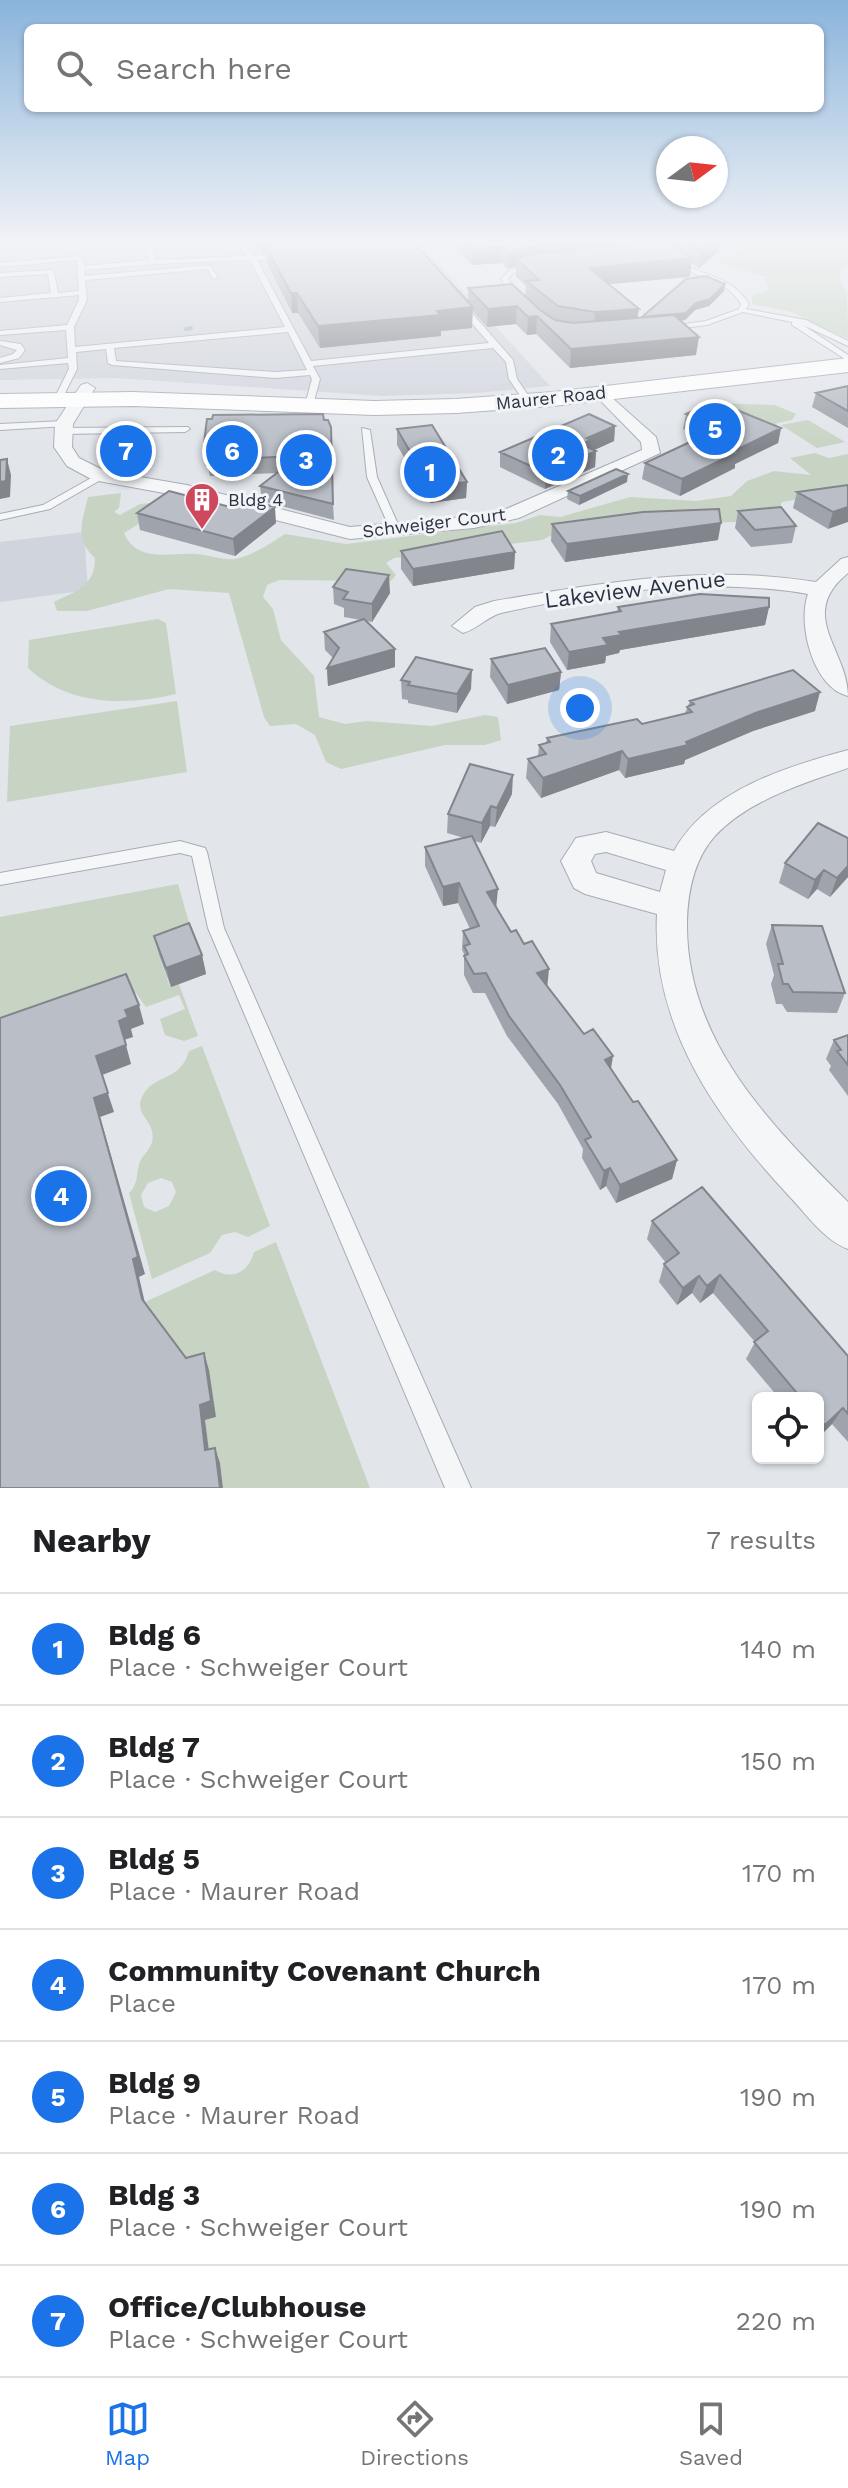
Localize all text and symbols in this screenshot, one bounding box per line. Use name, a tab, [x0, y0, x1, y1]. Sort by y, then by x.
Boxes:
search box	[24, 24, 824, 112]
icon: search	[52, 46, 96, 90]
text: Search here	[116, 51, 292, 86]
north arrow	[656, 136, 728, 208]
street label: Maurer Road	[495, 381, 607, 414]
pin: 5	[689, 399, 741, 459]
pin: 7	[100, 421, 152, 481]
pin: 6	[206, 421, 258, 481]
pin: 2	[532, 425, 584, 485]
pin: 3	[280, 430, 332, 490]
pin: 1	[404, 442, 456, 502]
building icon: Bldg 4	[183, 481, 221, 531]
place label: Bldg 4	[228, 489, 283, 510]
street label: Schweiger Court	[361, 503, 507, 542]
street label: Lakeview Avenue	[543, 566, 727, 613]
your location	[560, 688, 600, 728]
pin: 4	[35, 1166, 87, 1226]
map controls	[752, 1392, 824, 1464]
button: locate	[752, 1392, 824, 1464]
text: Nearby	[32, 1520, 151, 1560]
text: 7 results	[706, 1525, 816, 1555]
text: Bldg 6	[108, 1617, 201, 1652]
text: 1	[52, 1634, 64, 1664]
text: 140 m	[740, 1634, 816, 1664]
text: Place · Schweiger Court	[108, 1652, 408, 1682]
text: Bldg 7	[108, 1729, 200, 1764]
text: 2	[50, 1746, 66, 1776]
text: 150 m	[741, 1746, 816, 1776]
text: Place · Schweiger Court	[108, 1764, 408, 1794]
text: Bldg 5	[108, 1841, 200, 1876]
text: 3	[50, 1858, 66, 1888]
text: 170 m	[742, 1858, 816, 1888]
text: Place · Maurer Road	[108, 1876, 360, 1906]
text: Community Covenant Church	[108, 1953, 541, 1988]
text: 4	[50, 1970, 66, 2000]
text: 170 m	[742, 1970, 816, 2000]
text: Place	[108, 1988, 176, 2018]
text: Bldg 9	[108, 2065, 201, 2100]
text: 5	[50, 2082, 66, 2112]
text: 190 m	[740, 2082, 816, 2112]
text: Place · Maurer Road	[108, 2100, 360, 2130]
text: Bldg 3	[108, 2177, 200, 2212]
text: 6	[50, 2194, 66, 2224]
text: 190 m	[740, 2194, 816, 2224]
text: Place · Schweiger Court	[108, 2212, 408, 2242]
text: Office/Clubhouse	[108, 2289, 366, 2324]
text: 7	[50, 2306, 66, 2336]
text: 220 m	[736, 2306, 816, 2336]
text: Place · Schweiger Court	[108, 2324, 408, 2354]
tab: Map	[105, 2397, 150, 2470]
tab: Directions	[360, 2397, 469, 2470]
tab: Saved	[679, 2397, 743, 2470]

